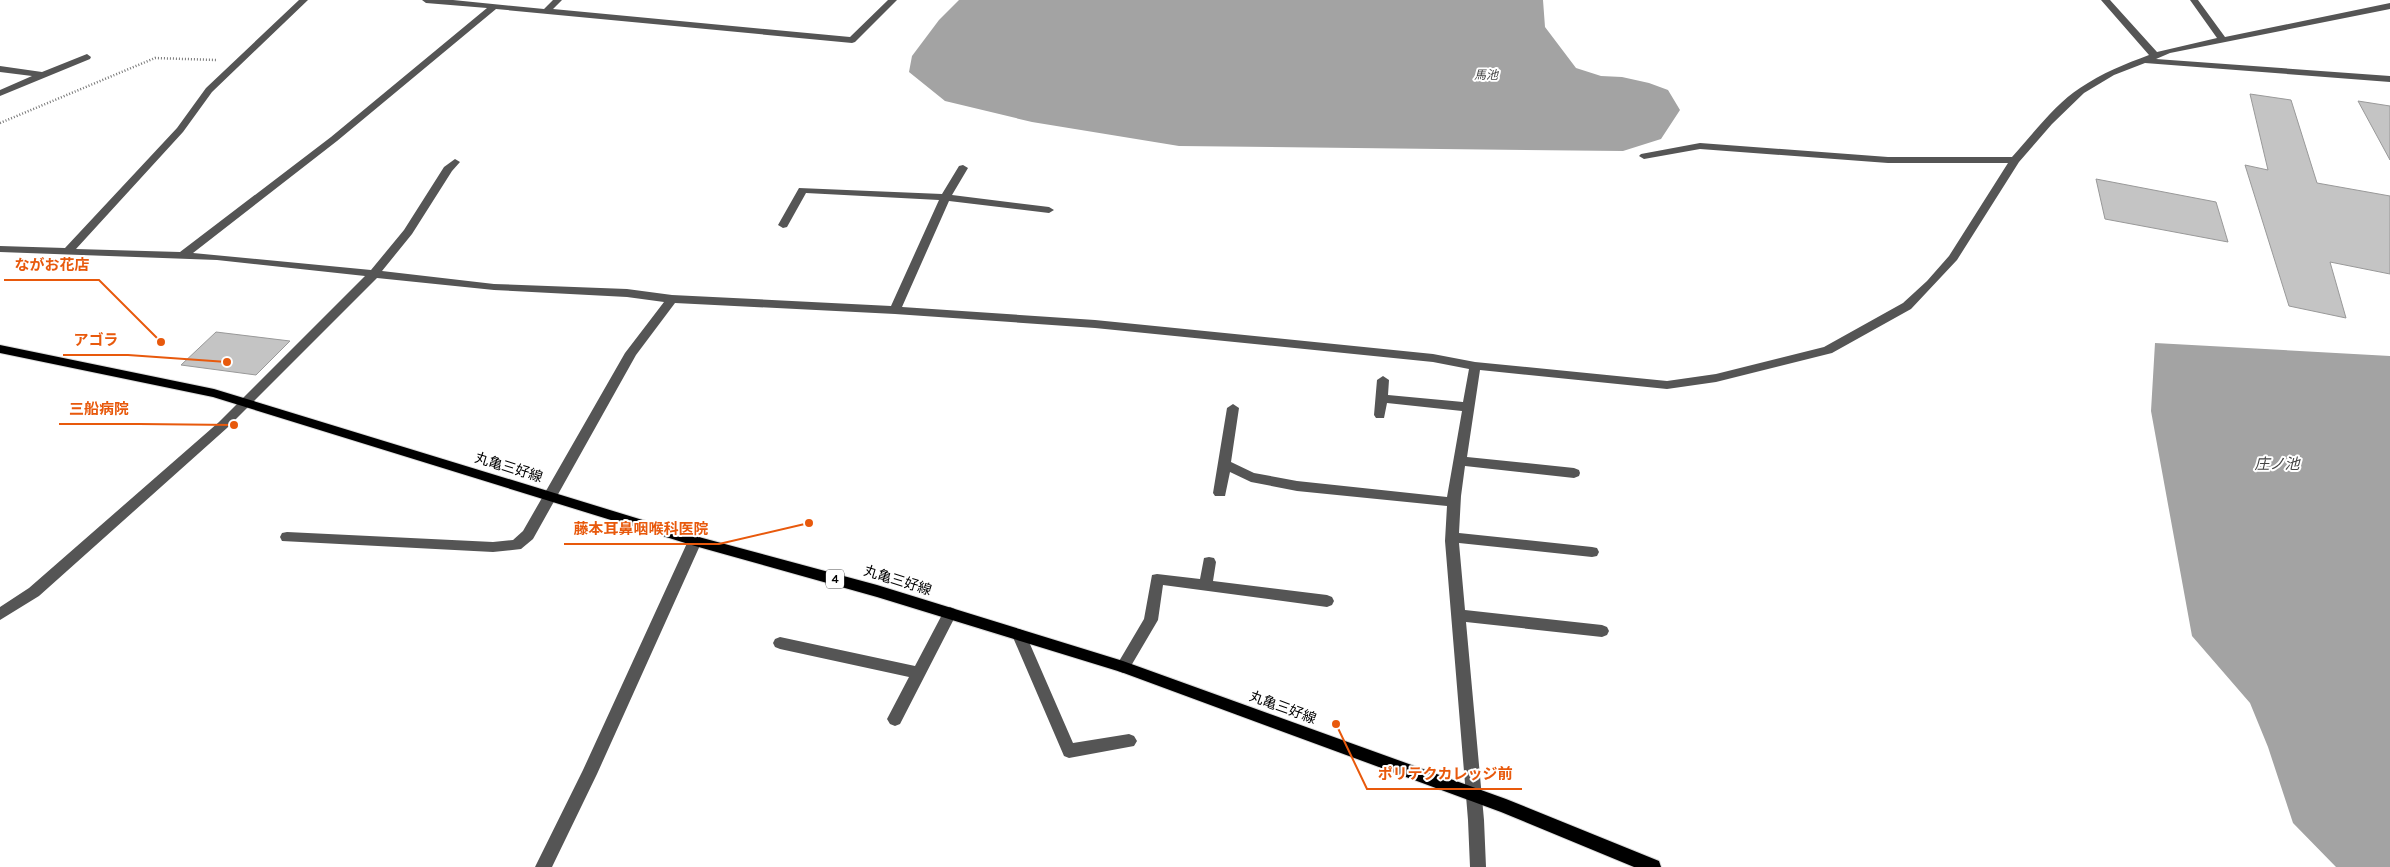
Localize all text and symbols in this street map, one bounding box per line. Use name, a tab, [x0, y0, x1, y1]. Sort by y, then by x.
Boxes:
water label: 馬池	[1474, 68, 1499, 82]
callout: ながお花店	[4, 250, 99, 280]
text: ながお花店	[14, 256, 90, 274]
callout: アゴラ	[63, 325, 128, 355]
text: アゴラ	[73, 331, 119, 349]
callout: 三船病院	[59, 394, 139, 424]
text: 三船病院	[69, 400, 129, 418]
street label: 丸亀三好線	[473, 449, 545, 486]
water label: 庄ノ池	[2254, 455, 2301, 473]
callout: 藤本耳鼻咽喉科医院	[564, 514, 719, 544]
text: 藤本耳鼻咽喉科医院	[573, 520, 709, 538]
street label: 丸亀三好線	[862, 562, 934, 599]
road number: 4	[826, 570, 844, 588]
street label: 丸亀三好線	[1247, 688, 1319, 727]
callout: ポリテクカレッジ前	[1367, 759, 1522, 789]
text: ポリテクカレッジ前	[1377, 765, 1513, 783]

